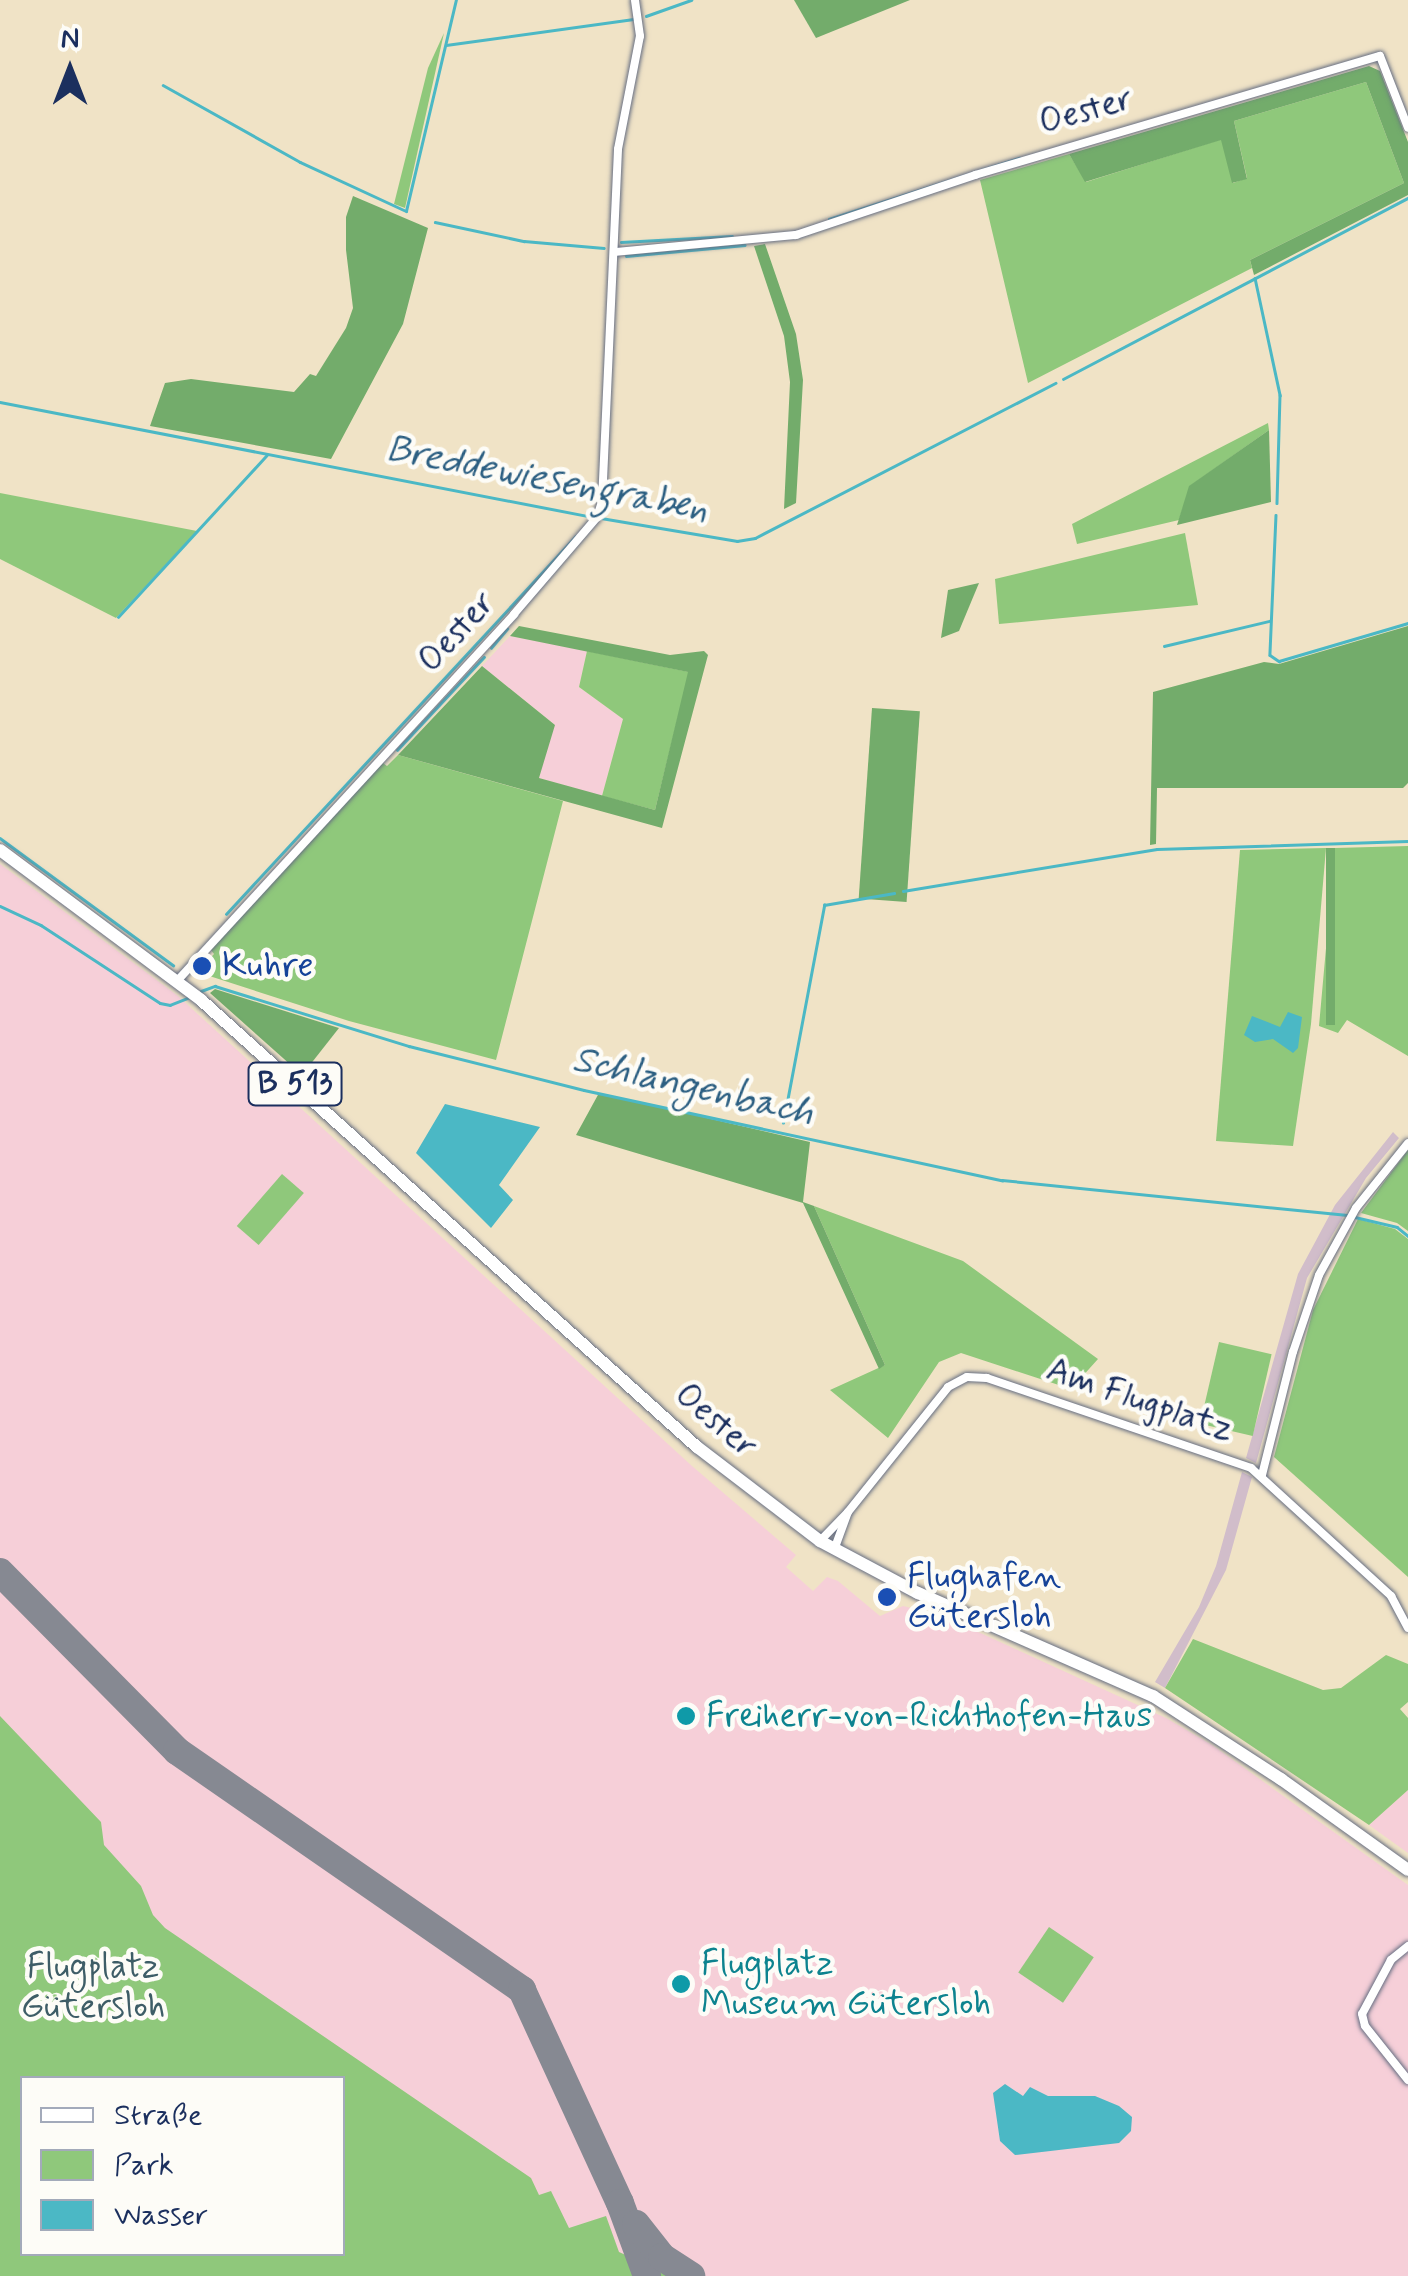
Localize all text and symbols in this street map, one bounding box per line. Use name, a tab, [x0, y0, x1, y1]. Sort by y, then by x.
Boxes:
north arrow	[20, 20, 120, 120]
text: N	[61, 21, 79, 58]
street label: Oester	[1034, 78, 1138, 144]
water label: Breddewiesengraben	[382, 426, 712, 534]
street label: Oester	[409, 582, 505, 682]
place label: Kuhre	[222, 945, 314, 987]
marker: Kuhre	[191, 955, 213, 977]
water label: Schlangenbach	[568, 1037, 818, 1137]
road number: B 513	[248, 1057, 342, 1111]
street label: Am Flugplatz	[1042, 1349, 1238, 1451]
street label: Oester	[666, 1374, 766, 1468]
place label: Flughafen Gütersloh	[907, 1556, 1061, 1638]
marker: Flughafen Gütersloh	[876, 1586, 898, 1608]
place label: Freiherr-von-Richthofen-Haus	[706, 1695, 1152, 1737]
marker: Freiherr-von-Richthofen-Haus	[675, 1705, 697, 1727]
place label: Flugplatz Museum Gütersloh	[701, 1943, 991, 2025]
park label: Flugplatz Gütersloh	[21, 1946, 165, 2028]
marker: Flugplatz Museum Gütersloh	[670, 1973, 692, 1995]
legend	[20, 2076, 345, 2256]
text: Straße	[114, 2096, 202, 2135]
text: Park	[114, 2146, 174, 2185]
text: Wasser	[114, 2196, 208, 2235]

